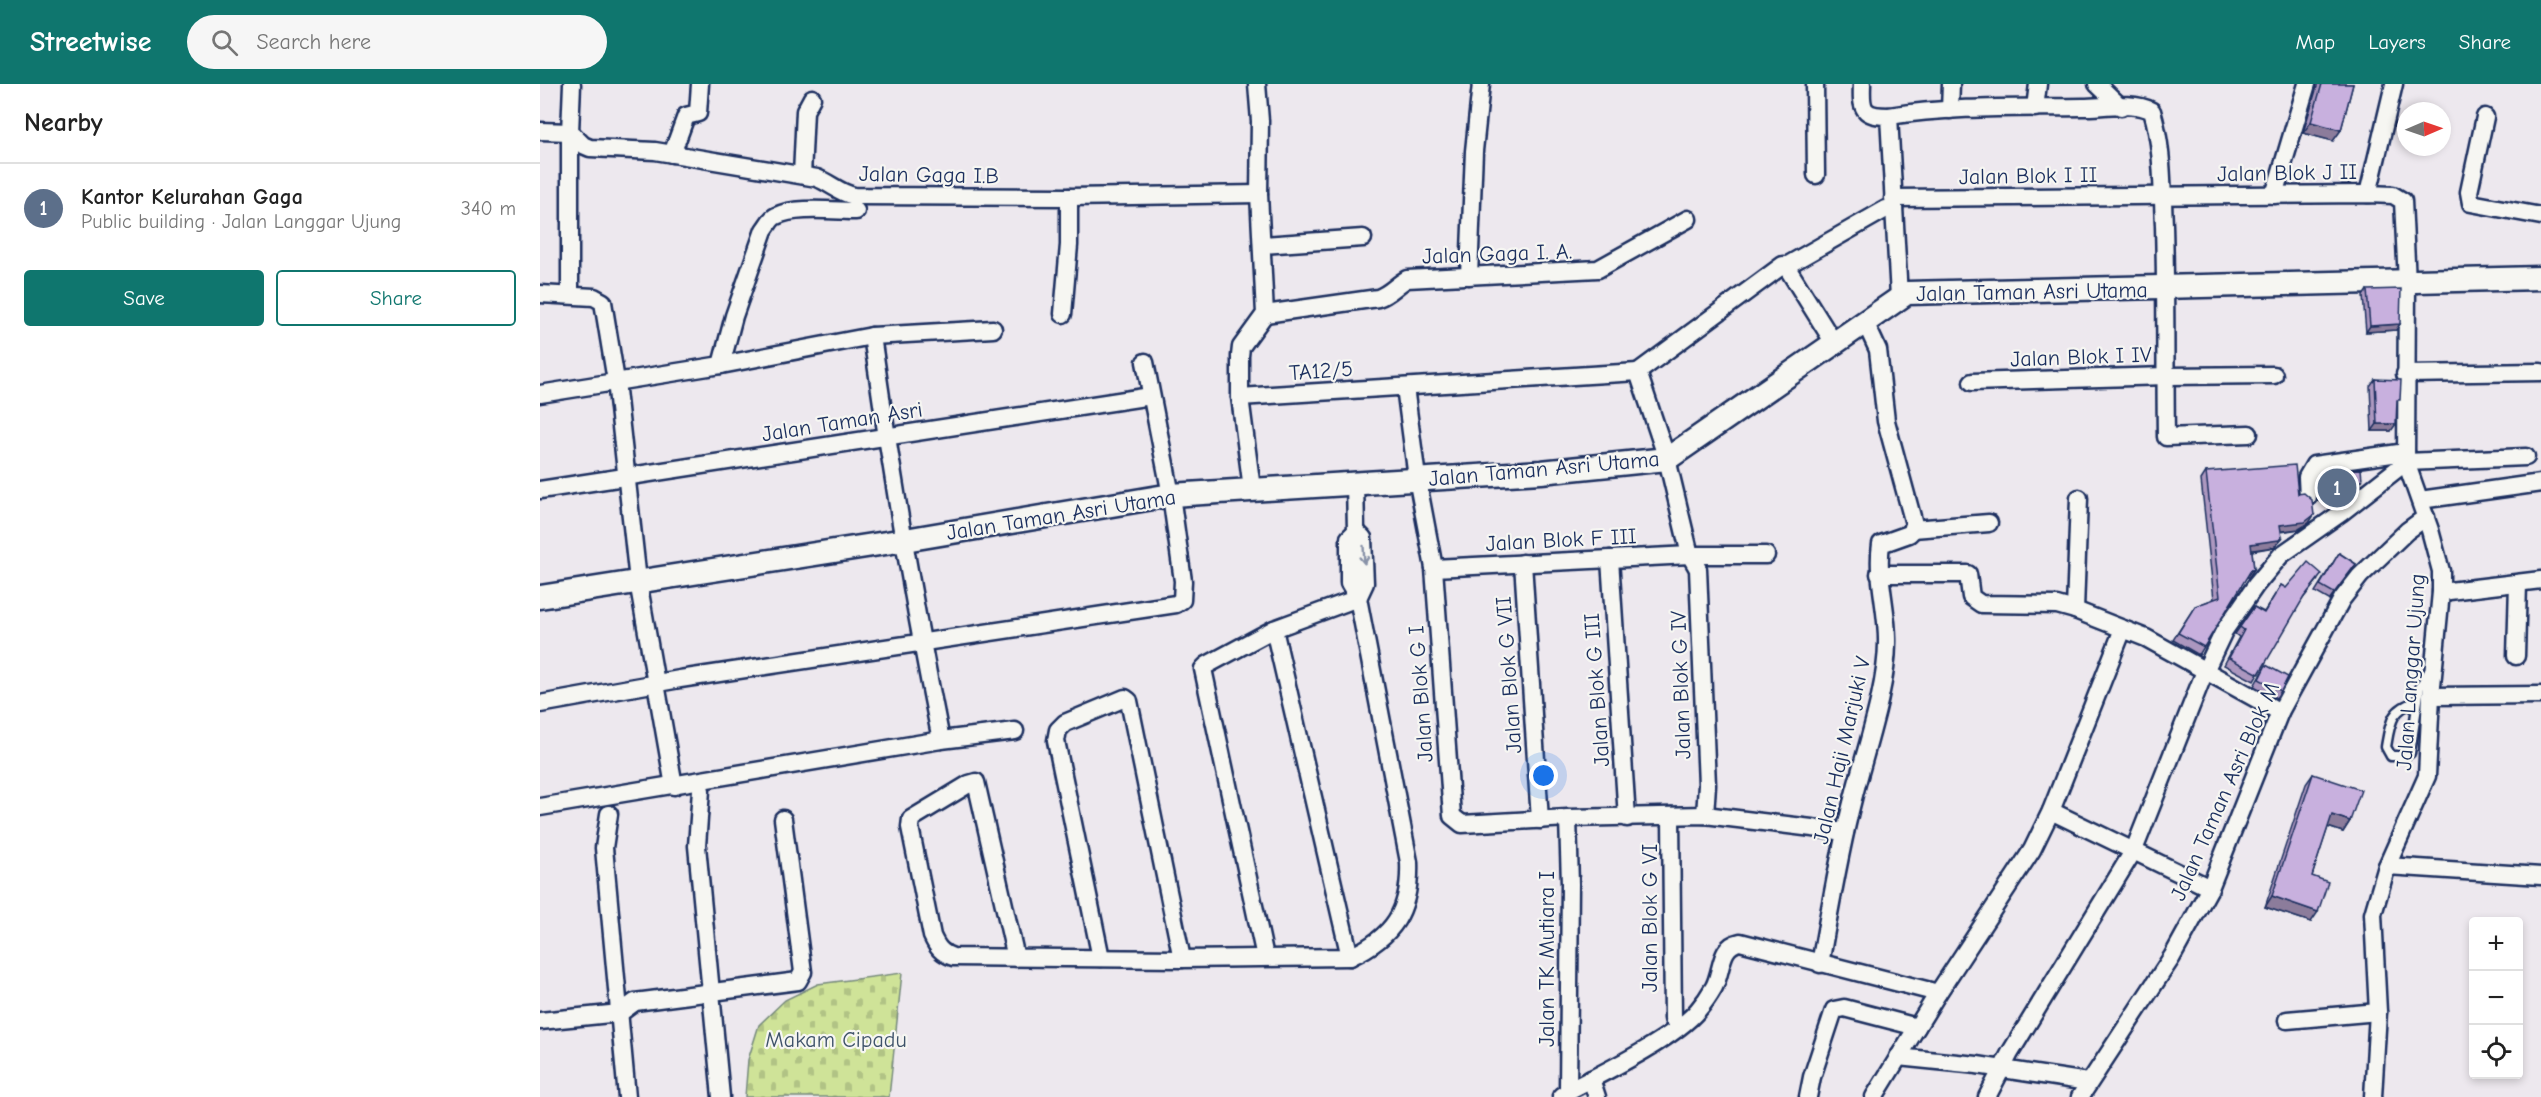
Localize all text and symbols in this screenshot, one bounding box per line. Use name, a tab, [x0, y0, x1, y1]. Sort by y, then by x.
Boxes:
search box	[187, 15, 607, 69]
text: Streetwise	[30, 26, 151, 58]
icon: search	[208, 26, 241, 59]
text: Search here	[256, 29, 371, 55]
text: Map	[2296, 30, 2335, 54]
text: Layers	[2368, 30, 2426, 54]
text: Share	[2459, 30, 2511, 54]
north arrow	[2397, 102, 2451, 156]
text: Nearby	[24, 108, 103, 138]
street label: Jalan Blok J II	[2217, 159, 2357, 187]
street label: Jalan Gaga I.B	[859, 161, 999, 189]
street label: Jalan Blok I II	[1959, 162, 2097, 190]
text: Kantor Kelurahan Gaga	[81, 184, 303, 210]
text: 1	[40, 197, 47, 220]
text: 340 m	[461, 197, 516, 220]
text: Public building · Jalan Langgar Ujung	[81, 210, 401, 233]
street label: Jalan Gaga I. A.	[1422, 238, 1572, 270]
button: Save	[24, 270, 264, 326]
button: Share	[276, 270, 516, 326]
street label: Jalan Taman Asri Utama	[1916, 277, 2148, 307]
street label: Jalan Blok I IV	[2010, 342, 2152, 372]
street label: TA12/5	[1288, 356, 1354, 386]
street label: Jalan Taman Asri	[760, 396, 924, 448]
street label: Jalan Taman Asri Utama	[1428, 446, 1661, 492]
pin: 1	[2318, 466, 2356, 510]
street label: Jalan Taman Asri Utama	[945, 484, 1178, 546]
street label: Jalan Blok F III	[1485, 523, 1637, 557]
one-way arrow	[1359, 545, 1370, 565]
street label: Jalan Langgar Ujung	[2391, 573, 2431, 771]
street label: Jalan Blok G VII	[1491, 596, 1527, 754]
street label: Jalan Blok G IV	[1665, 610, 1697, 760]
street label: Jalan Blok G III	[1579, 612, 1615, 768]
street label: Jalan Blok G I	[1403, 625, 1439, 763]
street label: Jalan Haji Marjuki V	[1808, 654, 1876, 847]
street label: Jalan Taman Asri Blok M	[2165, 678, 2285, 905]
your location	[1529, 761, 1558, 790]
street label: Jalan Blok G VI	[1637, 844, 1663, 992]
street label: Jalan TK Mutiara I	[1534, 871, 1560, 1047]
map controls	[2469, 917, 2523, 1079]
button: +	[2469, 917, 2523, 971]
button: −	[2469, 971, 2523, 1025]
button: locate	[2469, 1025, 2523, 1079]
park label: Makam Cipadu	[765, 1027, 907, 1053]

